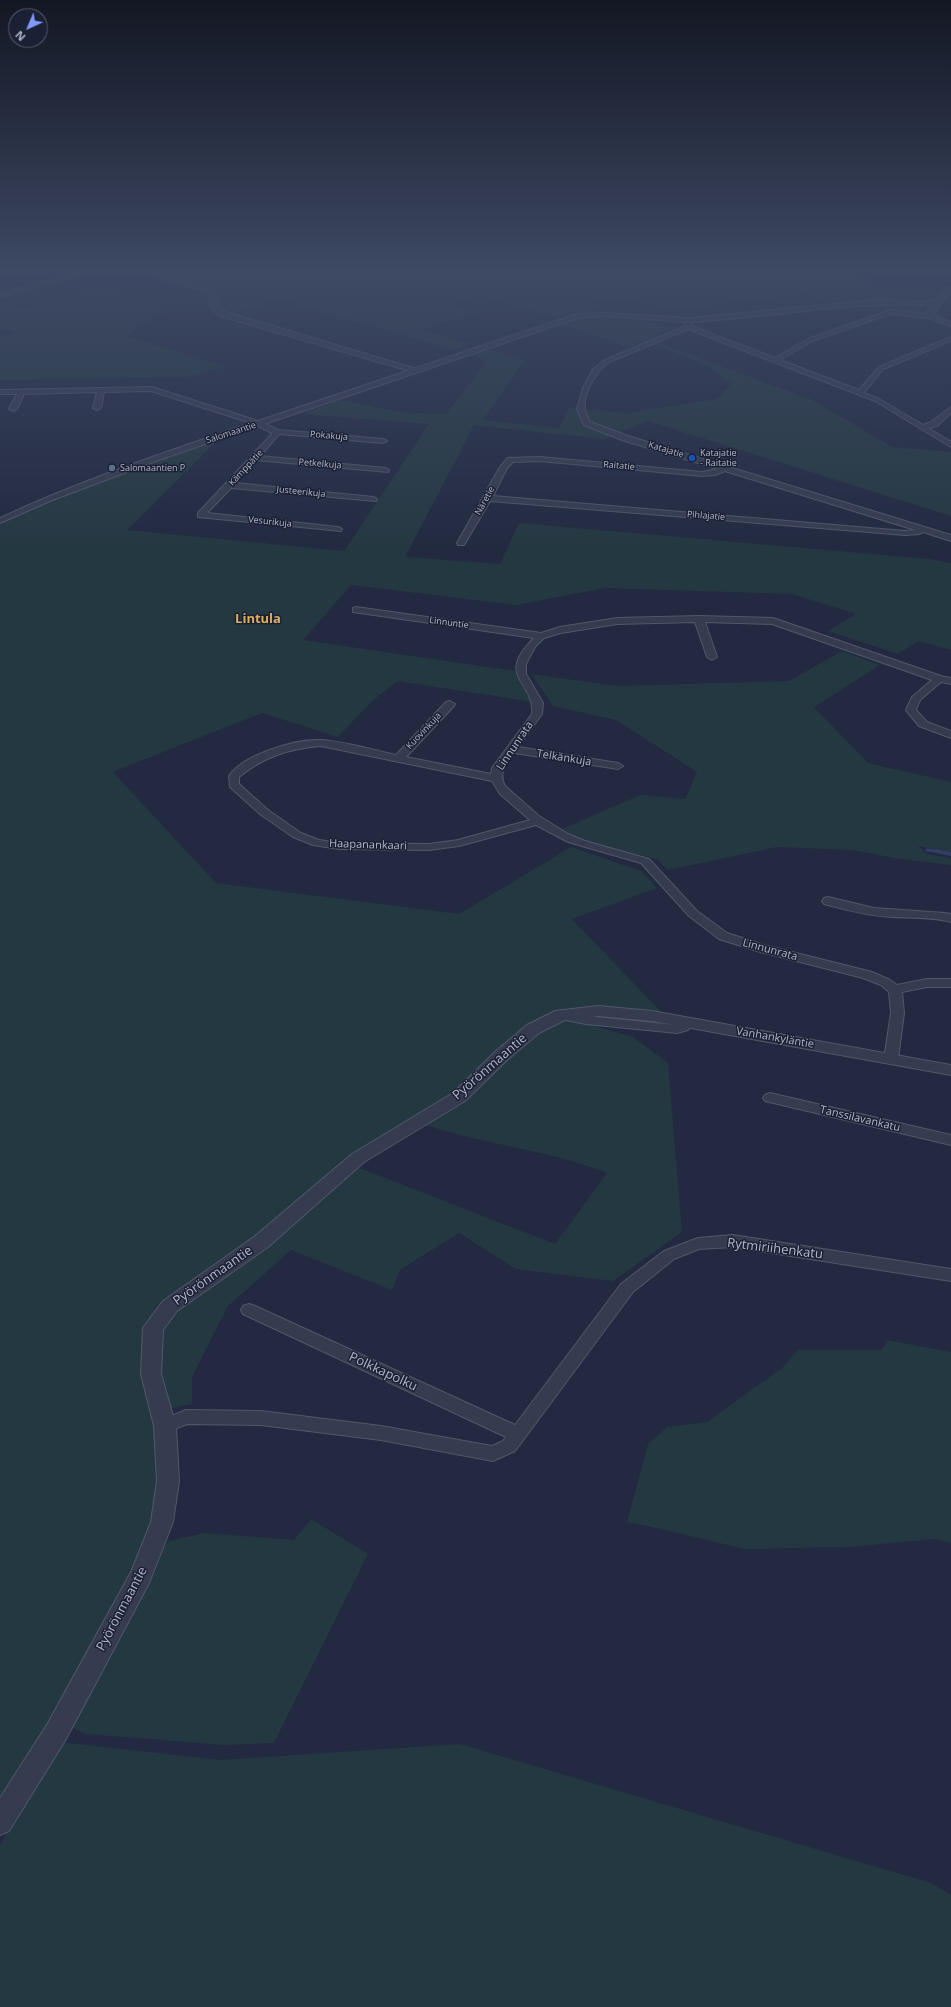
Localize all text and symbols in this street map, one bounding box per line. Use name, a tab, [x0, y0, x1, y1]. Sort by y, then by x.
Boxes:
north arrow	[8, 8, 48, 48]
text: N	[12, 28, 28, 45]
street label: Salomaantie	[205, 420, 257, 446]
street label: Pokakuja	[310, 429, 348, 443]
street label: Katajatie	[647, 439, 685, 461]
street label: Kämppätie	[227, 448, 265, 488]
place label: Katajatie - Raitatie	[700, 448, 737, 469]
marker: Katajatie - Raitatie	[687, 453, 697, 463]
street label: Petkelkuja	[298, 457, 342, 471]
street label: Raitatie	[603, 459, 635, 473]
marker: Salomaantien P	[107, 463, 117, 473]
place label: Salomaantien P	[120, 463, 185, 473]
street label: Justeerikuja	[276, 484, 326, 500]
street label: Näretie	[473, 485, 497, 517]
street label: Pihlajatie	[686, 509, 726, 523]
street label: Vesurikuja	[248, 514, 292, 530]
district label: Lintula	[235, 611, 281, 627]
street label: Linnuntie	[429, 615, 469, 631]
street label: Kuovinkuja	[404, 710, 444, 752]
street label: Linnunrata	[494, 719, 536, 773]
street label: Telkänkuja	[536, 747, 592, 769]
street label: Haapanankaari	[329, 837, 407, 853]
street label: Linnunrata	[741, 936, 799, 964]
street label: Vanhankyläntie	[735, 1025, 815, 1051]
street label: Pyörönmaantie	[450, 1031, 530, 1103]
street label: Tanssilavankatu	[819, 1103, 901, 1135]
street label: Rytmiriihenkatu	[726, 1235, 824, 1263]
street label: Pyörönmaantie	[170, 1243, 256, 1309]
street label: Polkkapolku	[346, 1349, 420, 1395]
street label: Pyörönmaantie	[93, 1564, 151, 1654]

